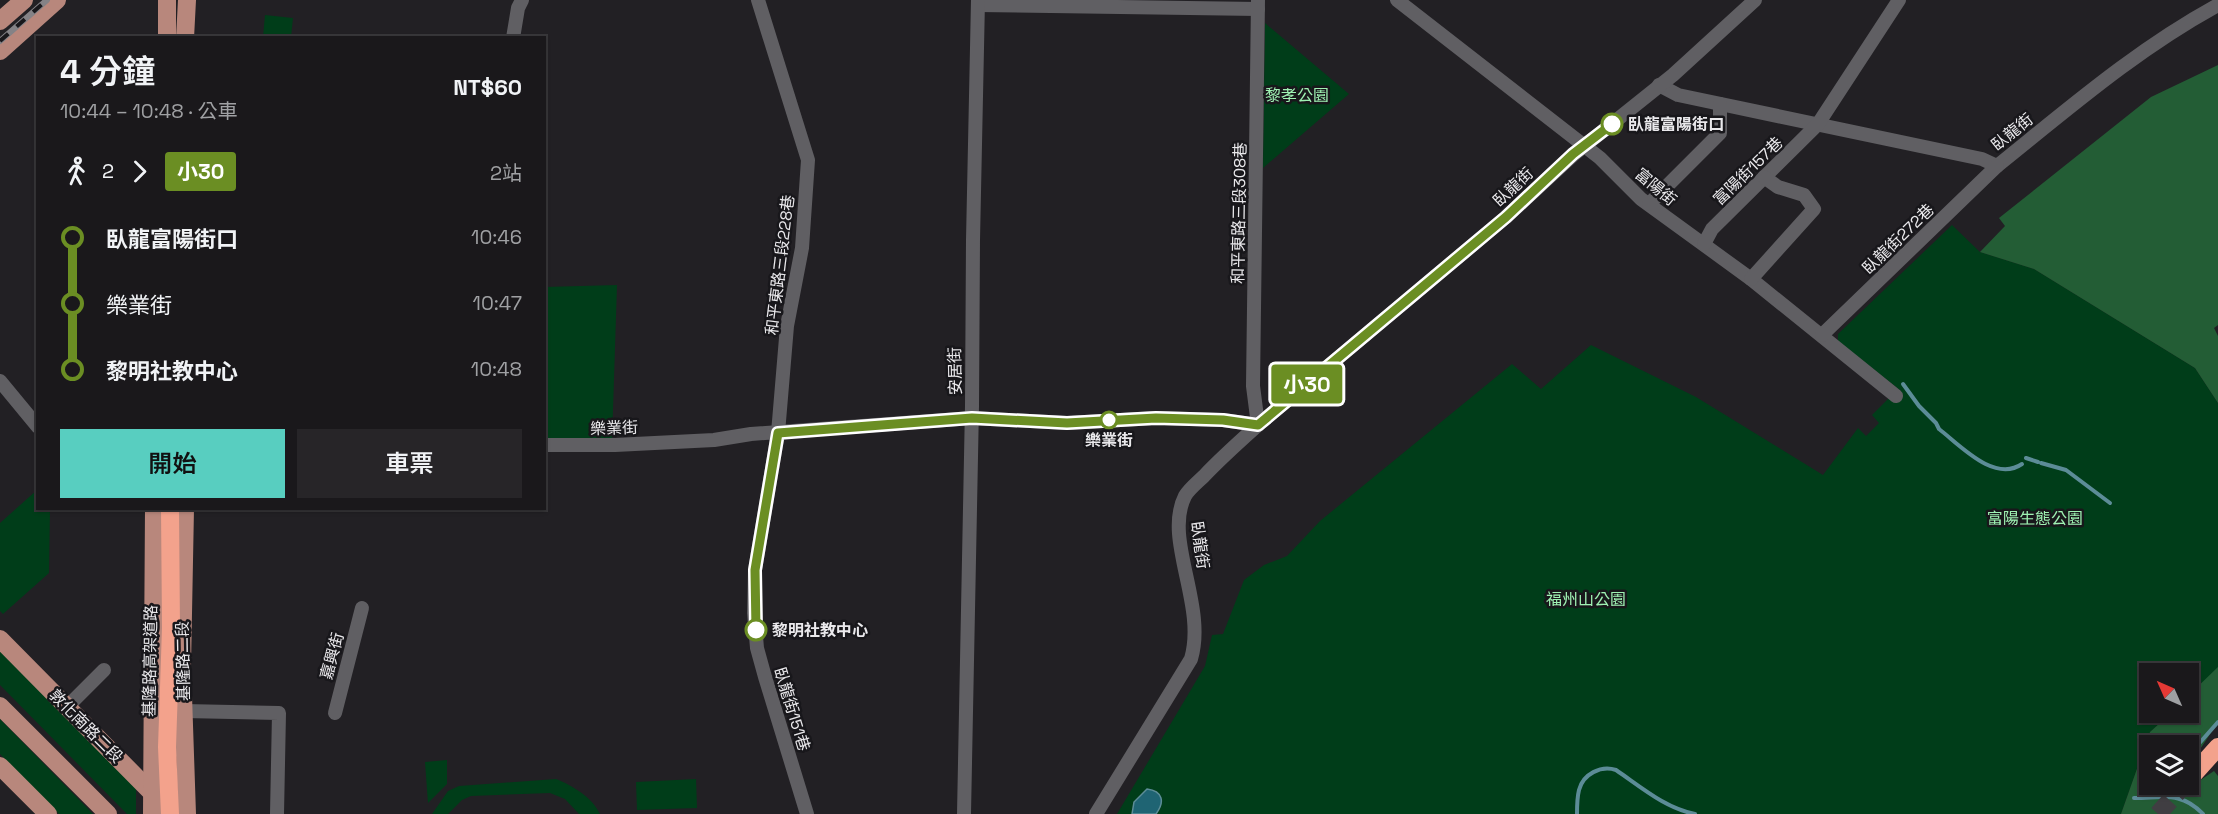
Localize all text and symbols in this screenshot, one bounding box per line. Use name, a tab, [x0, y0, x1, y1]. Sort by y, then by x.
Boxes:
text: 4 分鐘	[60, 51, 155, 93]
text: NT$60	[453, 73, 522, 101]
park label: 黎孝公園	[1265, 85, 1329, 106]
text: 10:44 – 10:48 · 公車	[60, 98, 238, 124]
street label: 臥龍街	[1987, 109, 2037, 155]
marker: 臥龍富陽街口	[1601, 113, 1623, 135]
place label: 臥龍富陽街口	[1628, 114, 1724, 135]
street label: 富陽街157巷	[1709, 132, 1787, 210]
street label: 和平東路三段308巷	[1227, 142, 1251, 284]
icon: walk	[60, 155, 93, 188]
icon: forward	[123, 155, 156, 188]
text: 2	[102, 158, 114, 184]
text: 小30	[177, 158, 224, 185]
text: 2站	[490, 160, 522, 186]
street label: 臥龍街	[1488, 163, 1538, 211]
street label: 富陽街	[1631, 164, 1681, 210]
street label: 和平東路三段228巷	[761, 194, 799, 336]
street label: 臥龍街272巷	[1858, 199, 1938, 279]
text: 10:46	[471, 224, 522, 250]
text: 臥龍富陽街口	[106, 225, 238, 253]
text: 10:47	[473, 290, 522, 316]
text: 樂業街	[106, 291, 172, 319]
street label: 安居街	[944, 347, 966, 395]
text: 10:48	[471, 356, 522, 382]
text: 黎明社教中心	[106, 357, 238, 385]
line badge: 小30	[1272, 364, 1342, 404]
text: 小30	[1283, 371, 1331, 398]
marker: 樂業街	[1100, 411, 1118, 429]
street label: 樂業街	[590, 417, 638, 439]
button: 開始	[60, 429, 285, 498]
button: 車票	[297, 429, 522, 498]
place label: 樂業街	[1085, 430, 1133, 451]
park label: 富陽生態公園	[1987, 508, 2083, 529]
street label: 臥龍街	[1186, 520, 1214, 570]
park label: 福州山公園	[1546, 589, 1626, 610]
street label: 基隆路高架道路	[139, 605, 161, 717]
marker: 黎明社教中心	[745, 619, 767, 641]
place label: 黎明社教中心	[772, 620, 868, 641]
street label: 基隆路二段	[172, 621, 194, 701]
street label: 嘉興街	[316, 630, 348, 682]
north arrow	[2139, 663, 2199, 723]
map controls	[2139, 663, 2199, 795]
street label: 臥龍街151巷	[769, 664, 815, 754]
street label: 敦化南路二段	[45, 685, 127, 767]
button: layers	[2139, 735, 2199, 795]

